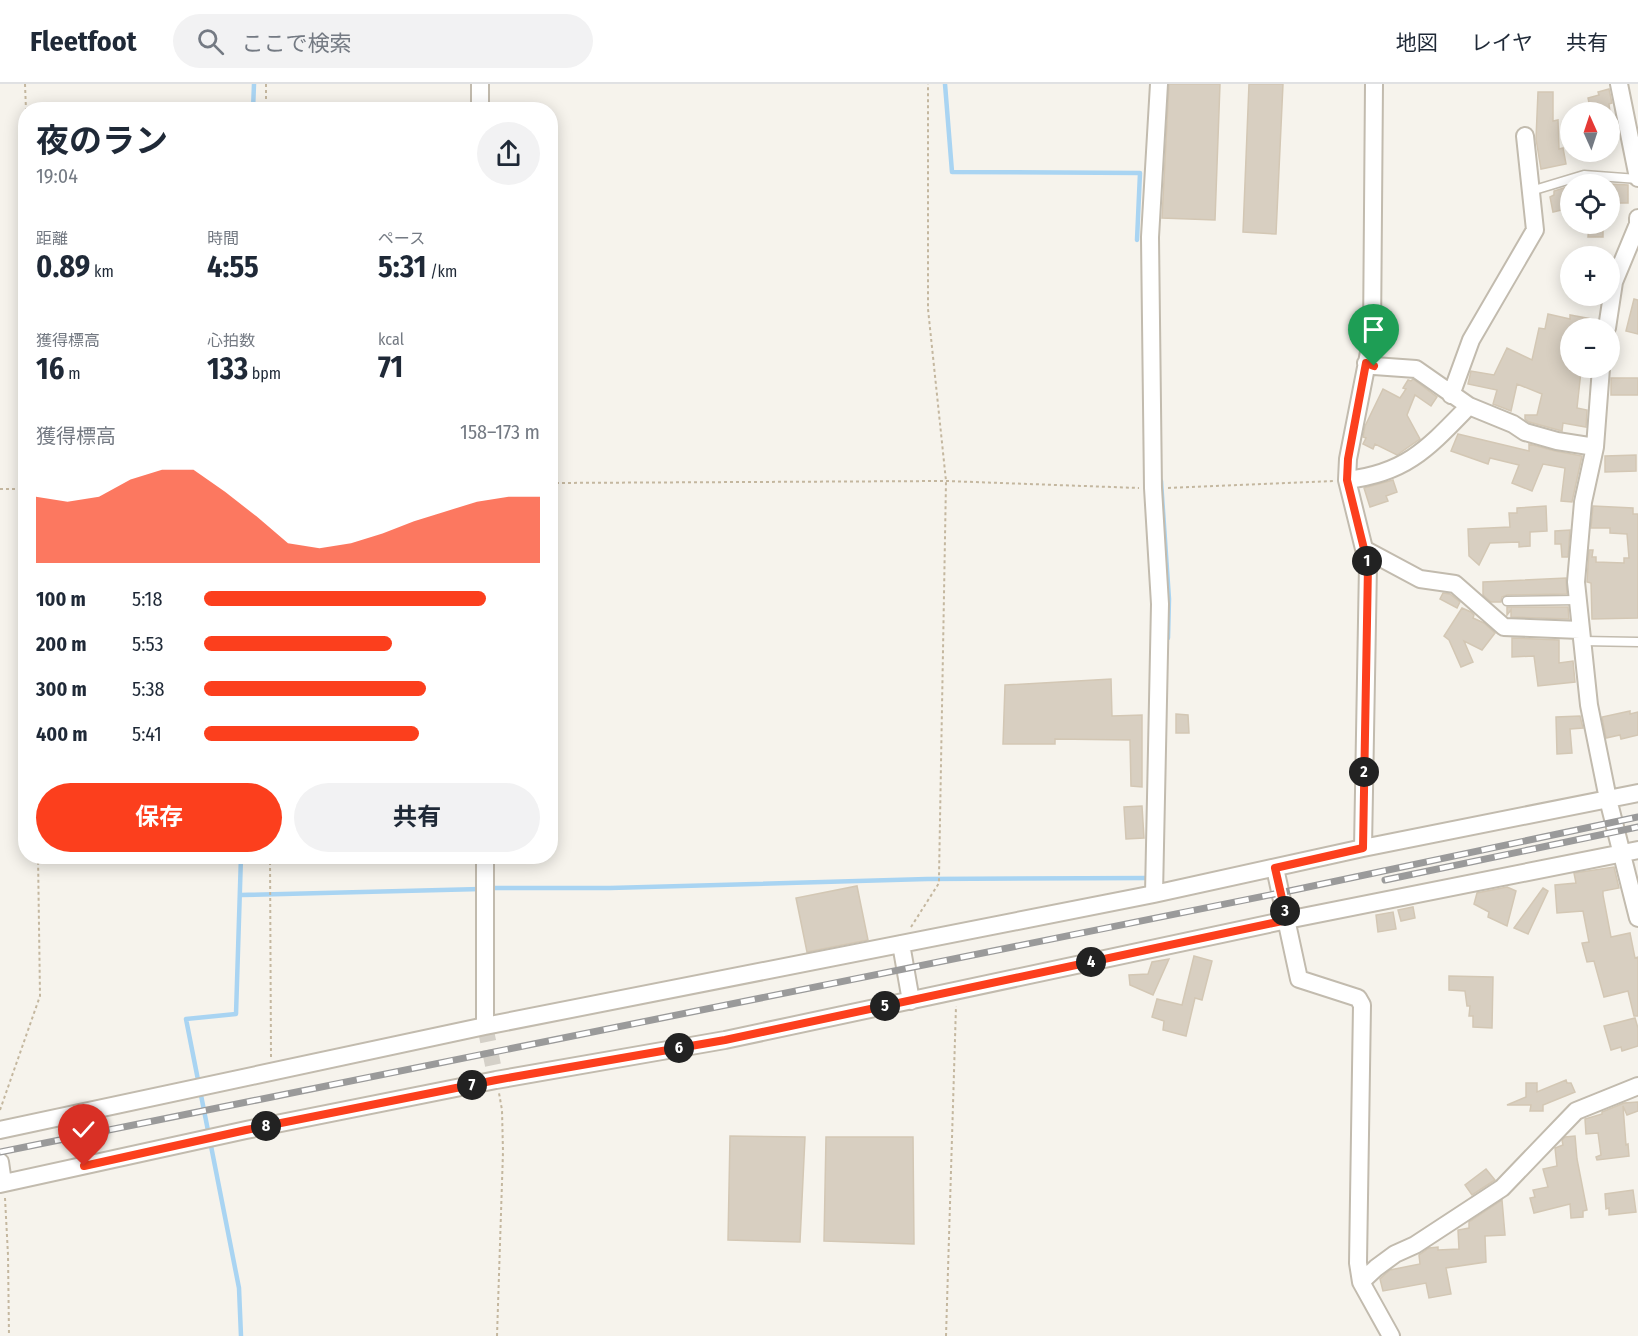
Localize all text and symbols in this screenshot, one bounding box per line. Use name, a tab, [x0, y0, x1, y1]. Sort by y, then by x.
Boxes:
search box	[173, 14, 593, 68]
text: Fleetfoot	[30, 25, 137, 58]
icon: search	[194, 25, 227, 58]
text: ここで検索	[242, 30, 352, 57]
text: 地図	[1396, 30, 1438, 56]
text: レイヤ	[1471, 30, 1533, 56]
text: 共有	[1566, 30, 1608, 56]
north arrow	[1560, 102, 1620, 162]
map controls	[1560, 102, 1620, 378]
text: 夜のラン	[36, 121, 168, 161]
button: share	[477, 122, 540, 185]
text: 19:04	[36, 164, 78, 188]
button: locate	[1560, 174, 1620, 234]
text: 距離	[36, 229, 68, 248]
text: 時間	[207, 229, 239, 248]
text: ペース	[378, 229, 425, 248]
button: +	[1560, 246, 1620, 306]
text: 0.89	[36, 249, 90, 285]
text: 4:55	[207, 249, 259, 285]
text: 5:31	[378, 249, 426, 285]
text: km	[90, 262, 114, 281]
text: /km	[426, 262, 457, 281]
pin	[1348, 304, 1399, 366]
icon: arrive	[1357, 313, 1390, 346]
button: −	[1560, 318, 1620, 378]
text: kcal	[378, 330, 404, 349]
text: 獲得標高	[36, 331, 100, 350]
text: 心拍数	[207, 331, 255, 350]
text: 71	[378, 349, 403, 385]
text: 16	[36, 351, 64, 387]
text: 133	[207, 351, 248, 387]
text: m	[64, 364, 80, 383]
text: bpm	[248, 364, 281, 383]
text: 158–173 m	[460, 420, 540, 444]
text: 獲得標高	[36, 424, 116, 448]
pin: 1	[1352, 546, 1382, 576]
text: 1	[1364, 551, 1370, 570]
text: 100 m	[36, 587, 86, 611]
text: 5:18	[132, 587, 162, 611]
text: 200 m	[36, 632, 87, 656]
text: 5:53	[132, 632, 164, 656]
text: 300 m	[36, 677, 87, 701]
text: 5:38	[132, 677, 165, 701]
text: 400 m	[36, 722, 88, 746]
text: 5:41	[132, 722, 162, 746]
pin: 2	[1349, 757, 1379, 787]
text: 2	[1360, 762, 1368, 781]
button: 保存	[36, 783, 282, 852]
button: 共有	[294, 783, 540, 852]
pin: 3	[1270, 896, 1300, 926]
text: 3	[1281, 901, 1289, 920]
pin: 4	[1076, 947, 1106, 977]
text: 4	[1087, 952, 1095, 971]
pin: 5	[870, 991, 900, 1021]
text: 5	[881, 996, 889, 1015]
pin: 6	[664, 1033, 694, 1063]
text: 6	[675, 1038, 683, 1057]
pin: 7	[457, 1070, 487, 1100]
text: 7	[469, 1075, 475, 1094]
pin	[58, 1104, 109, 1166]
pin: 8	[251, 1111, 281, 1141]
icon: check	[67, 1113, 100, 1146]
text: 8	[262, 1116, 270, 1135]

